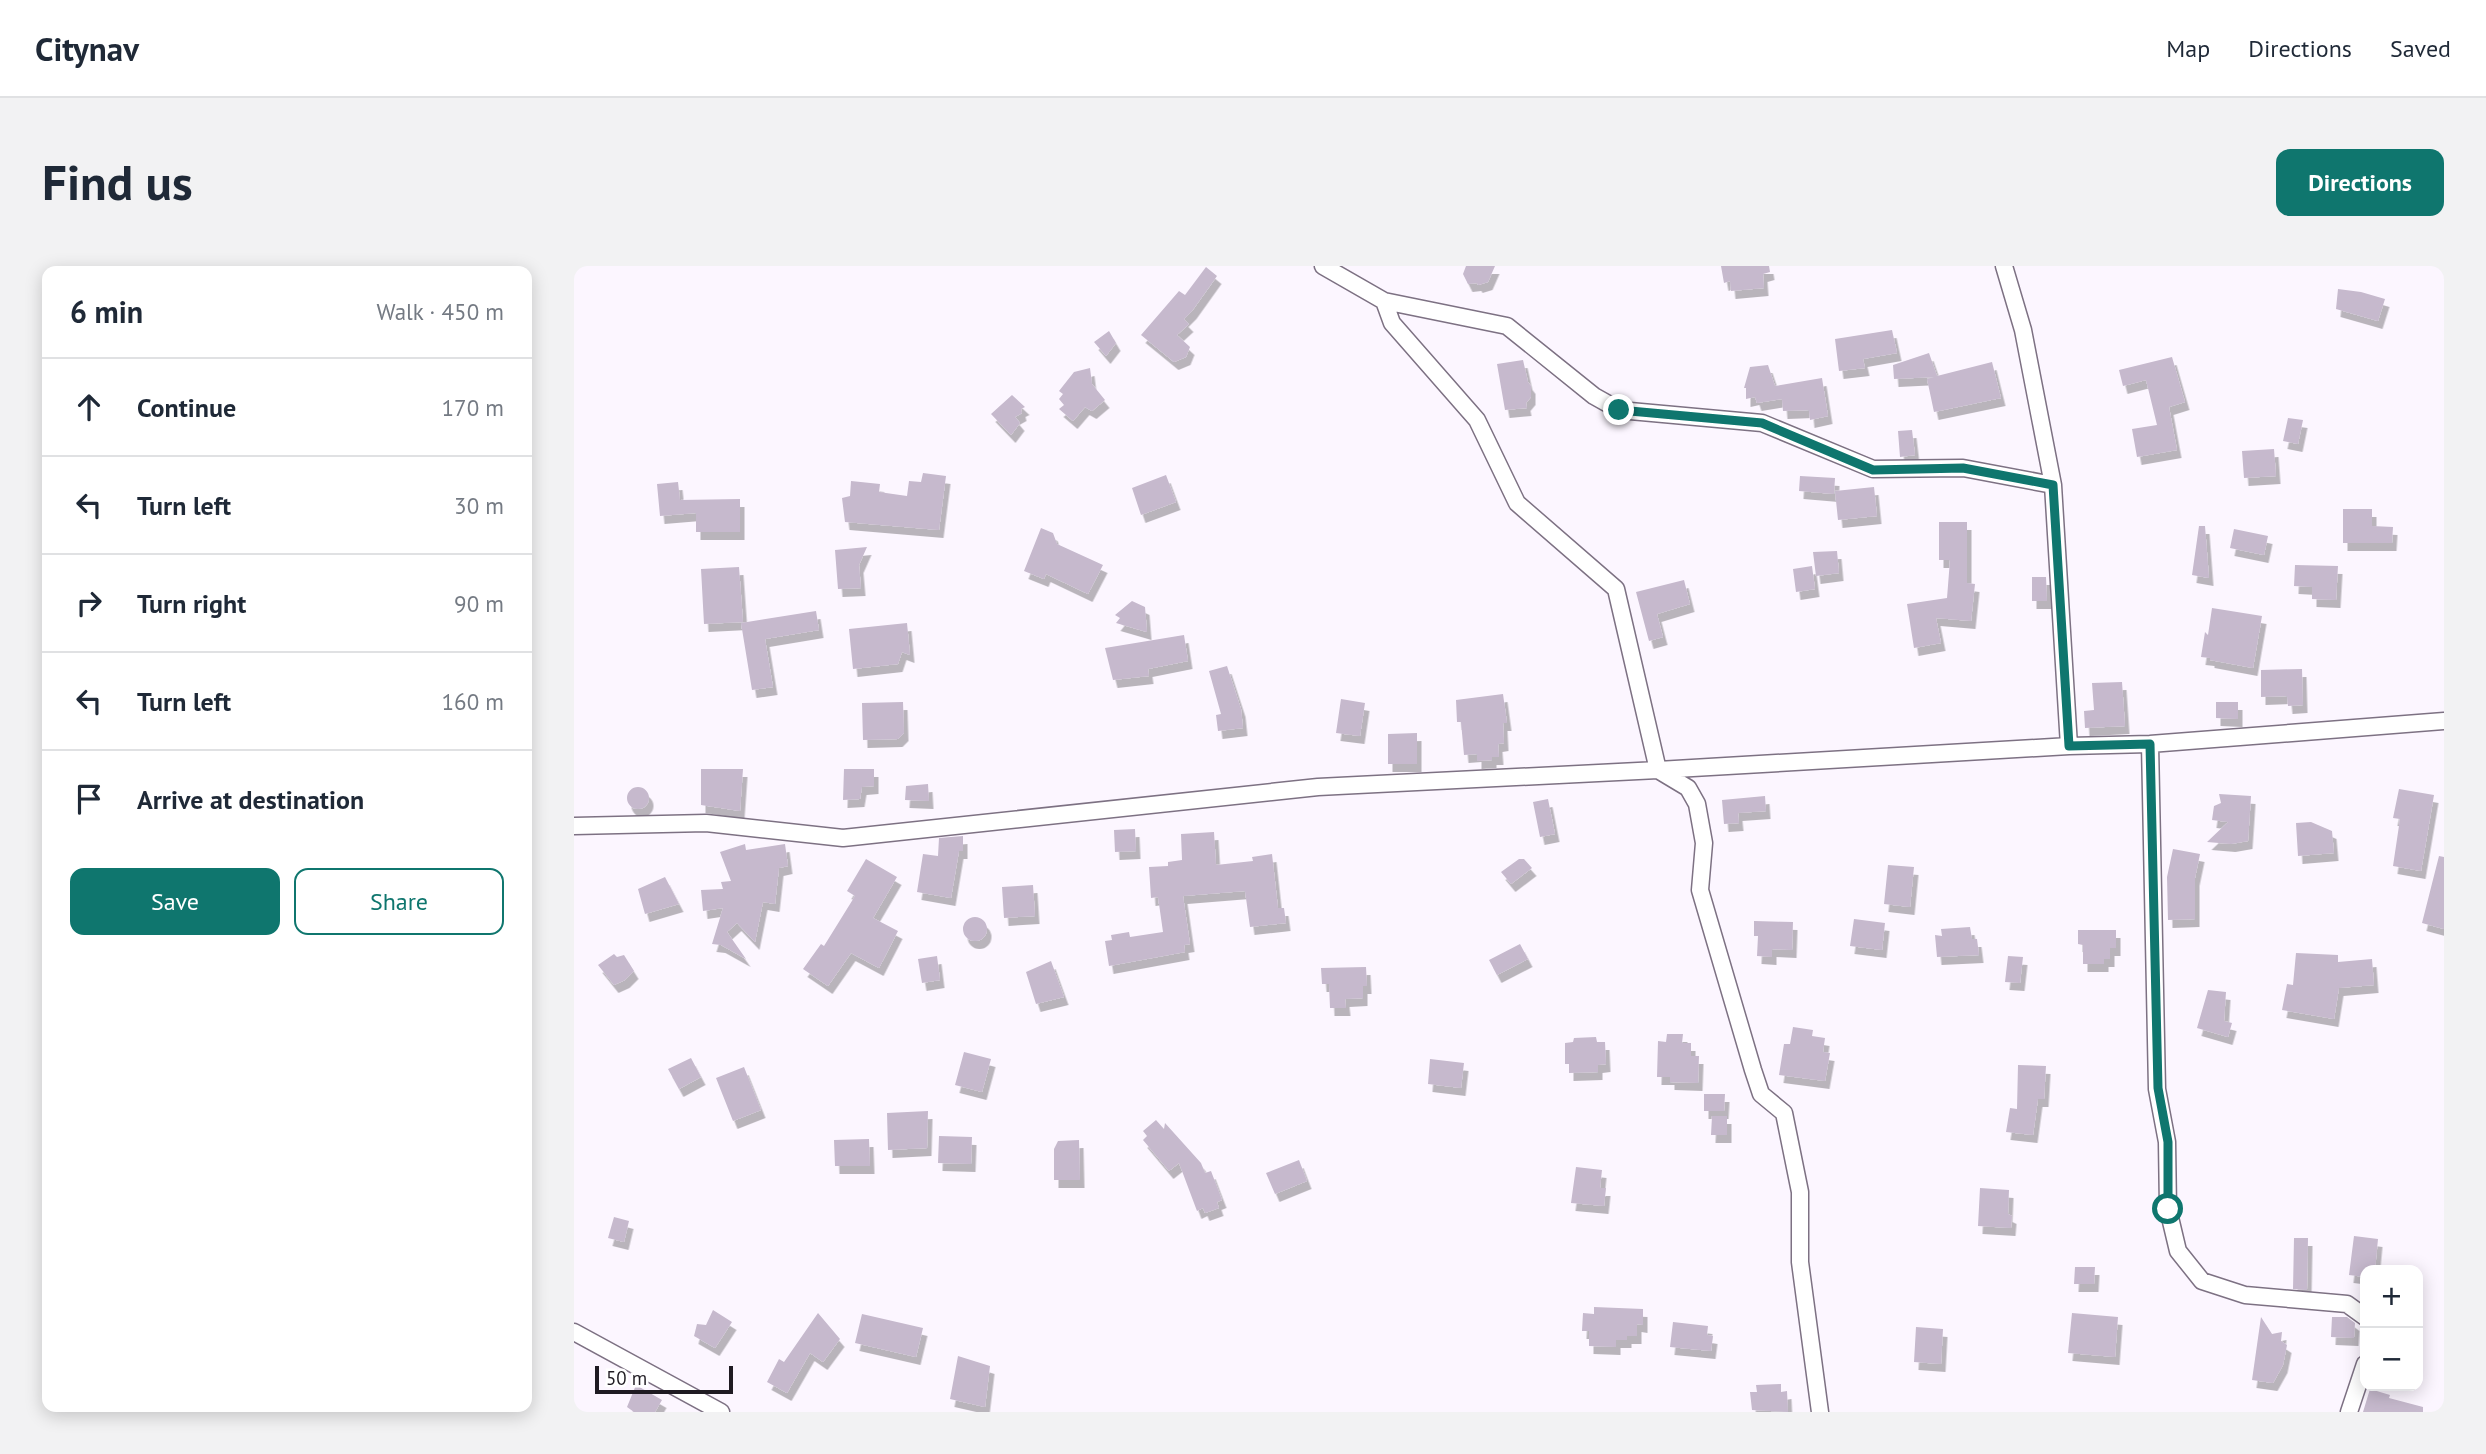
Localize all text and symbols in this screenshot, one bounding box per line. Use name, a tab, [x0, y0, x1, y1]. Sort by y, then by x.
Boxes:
text: Citynav	[35, 27, 139, 70]
text: Map	[2166, 33, 2210, 64]
text: Directions	[2248, 33, 2352, 64]
text: Saved	[2390, 33, 2451, 64]
button: Directions	[2276, 149, 2444, 216]
text: Find us	[42, 150, 193, 214]
text: 6 min	[70, 292, 143, 331]
text: Walk · 450 m	[377, 297, 504, 326]
icon: ahead	[70, 388, 108, 426]
text: Continue	[137, 391, 236, 424]
text: 170 m	[442, 393, 504, 422]
route end	[1603, 394, 1634, 425]
icon: left	[70, 486, 108, 524]
text: Turn left	[137, 489, 231, 522]
text: 30 m	[454, 491, 504, 520]
icon: right	[70, 584, 108, 622]
text: Turn right	[137, 587, 246, 620]
text: 90 m	[454, 589, 504, 618]
icon: left	[70, 682, 108, 720]
text: Turn left	[137, 685, 231, 718]
text: 160 m	[442, 687, 504, 716]
icon: arrive	[70, 780, 108, 818]
text: Arrive at destination	[137, 783, 364, 816]
button: Save	[70, 868, 280, 935]
button: Share	[294, 868, 504, 935]
route start	[2152, 1193, 2183, 1224]
map controls	[2360, 1265, 2423, 1391]
button: +	[2360, 1265, 2423, 1328]
button: −	[2360, 1328, 2423, 1391]
scale bar	[595, 1363, 733, 1395]
text: 50 m	[606, 1366, 647, 1390]

